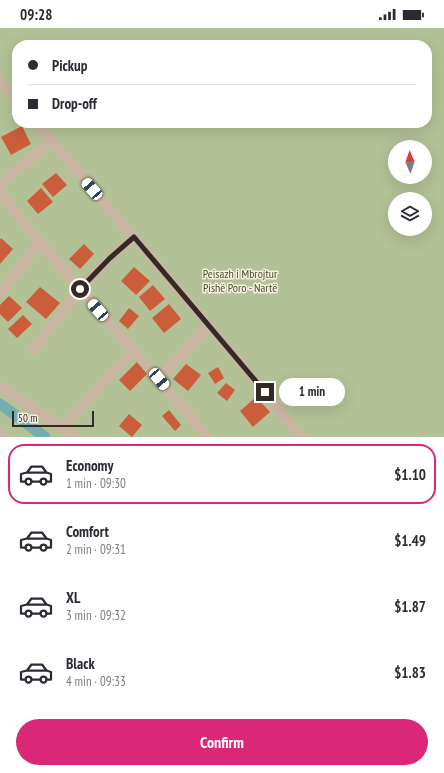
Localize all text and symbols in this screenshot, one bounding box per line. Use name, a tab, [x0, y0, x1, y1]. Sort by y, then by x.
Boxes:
text: 09:28	[20, 5, 52, 24]
text: Pickup	[52, 56, 87, 75]
text: Drop-off	[52, 94, 97, 113]
north arrow	[388, 140, 432, 184]
map controls	[388, 140, 432, 236]
car	[80, 176, 104, 202]
button: layers	[388, 192, 432, 236]
park label: Peisazh i Mbrojtur Pishë Poro - Nartë	[203, 266, 278, 295]
route start	[71, 280, 89, 298]
car	[86, 297, 110, 323]
car	[147, 366, 171, 392]
callout: 1 min	[279, 378, 345, 406]
route end	[256, 383, 274, 401]
text: 1 min	[299, 383, 325, 400]
scale bar	[12, 409, 94, 428]
text: 50 m	[18, 411, 37, 425]
icon: car	[18, 456, 54, 492]
text: Economy	[66, 456, 114, 475]
text: $1.10	[394, 465, 426, 484]
text: 1 min · 09:30	[66, 475, 126, 492]
icon: car	[18, 522, 54, 558]
text: Comfort	[66, 522, 109, 541]
text: $1.49	[394, 531, 426, 550]
text: 2 min · 09:31	[66, 541, 126, 558]
icon: car	[18, 588, 54, 624]
text: XL	[66, 588, 80, 607]
text: $1.87	[394, 597, 426, 616]
text: 3 min · 09:32	[66, 607, 126, 624]
icon: car	[18, 654, 54, 690]
text: Black	[66, 654, 95, 673]
text: $1.83	[394, 663, 426, 682]
text: 4 min · 09:33	[66, 673, 126, 690]
button: Confirm	[16, 719, 428, 765]

